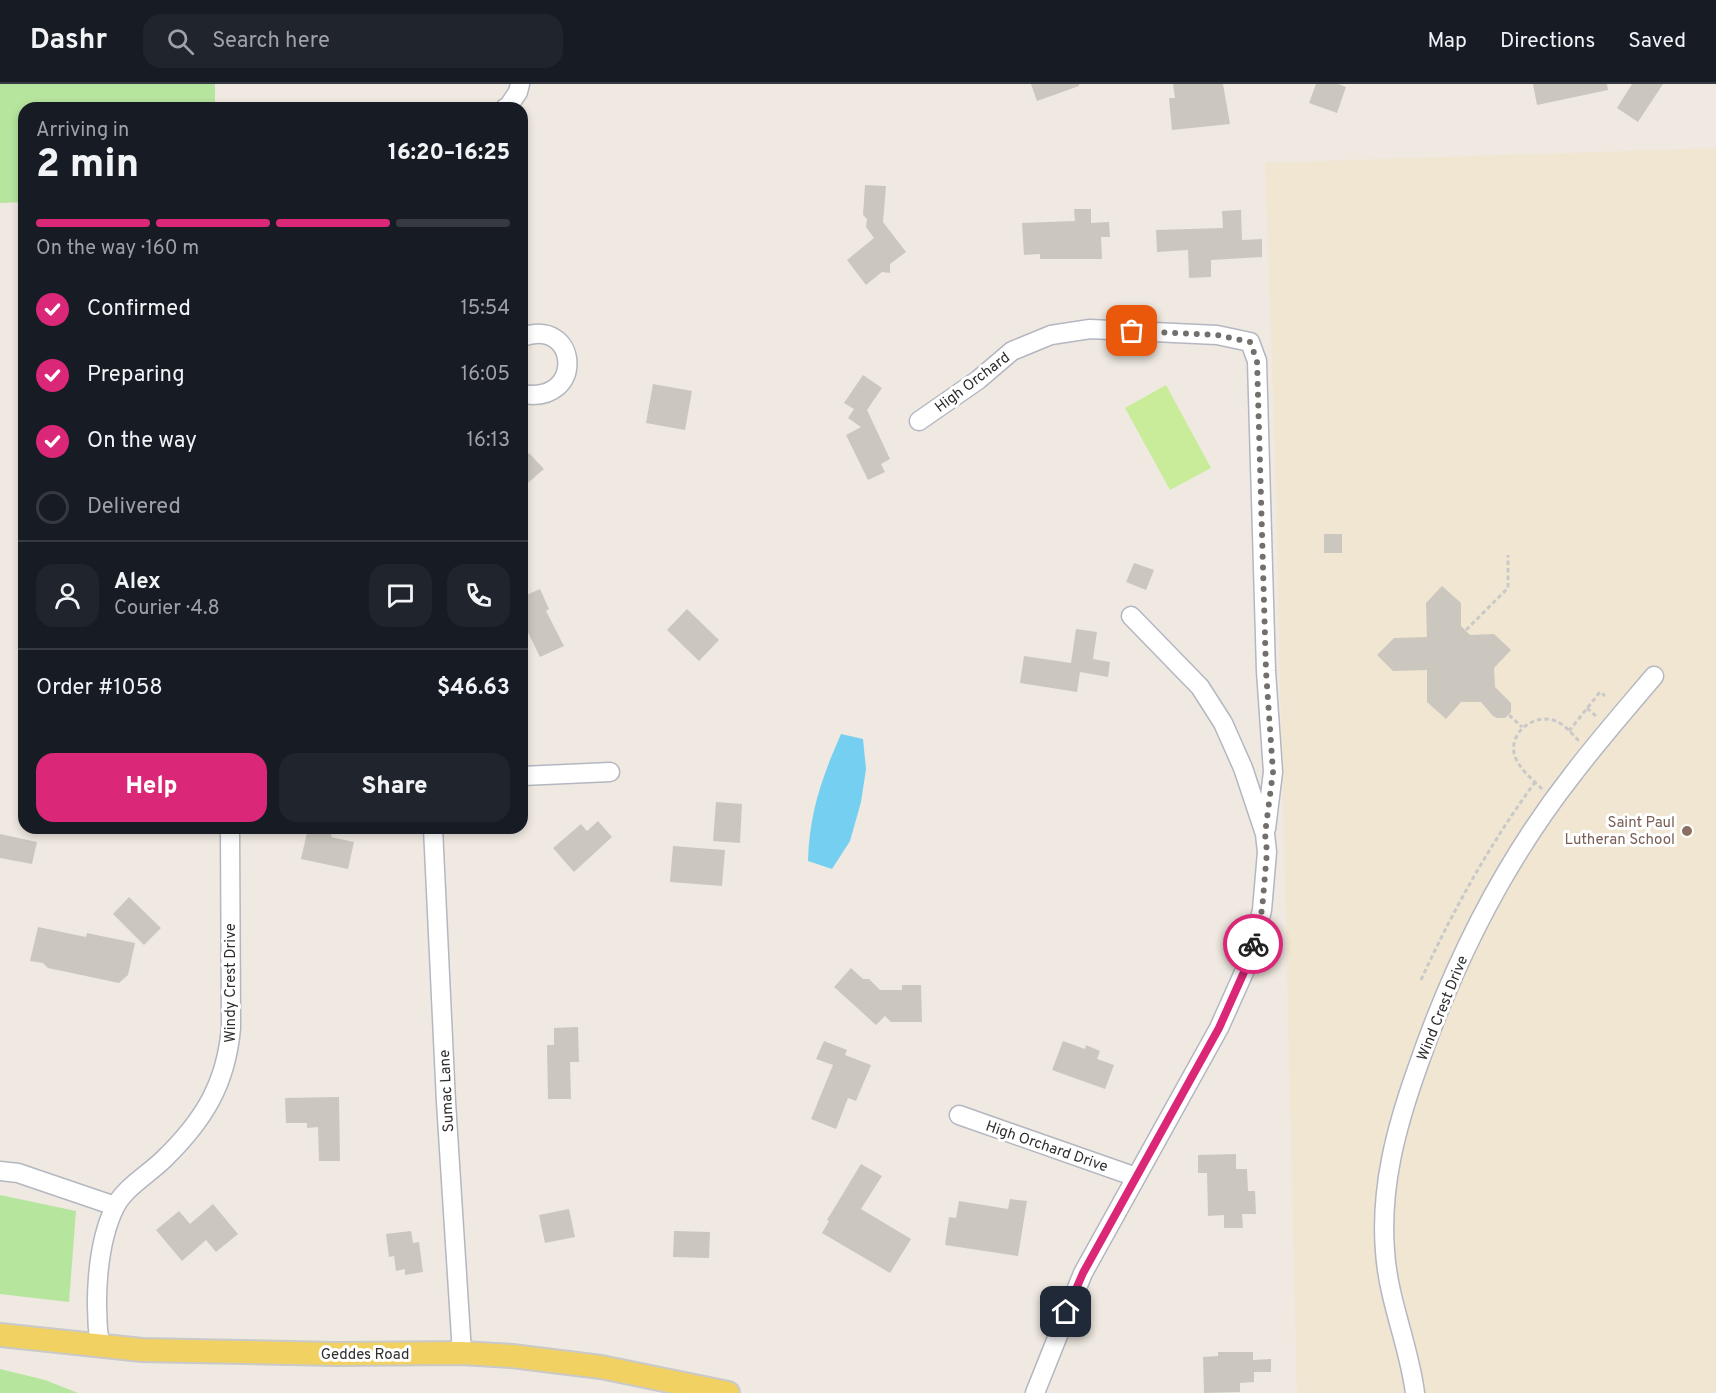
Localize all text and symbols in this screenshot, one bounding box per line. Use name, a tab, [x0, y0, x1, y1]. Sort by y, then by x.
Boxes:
search box	[143, 14, 563, 68]
text: Dashr	[30, 23, 107, 59]
icon: search	[164, 25, 197, 58]
text: Search here	[212, 28, 330, 55]
text: Map	[1427, 28, 1467, 55]
text: Directions	[1500, 28, 1595, 55]
text: Saved	[1628, 28, 1686, 55]
text: Arriving in	[36, 118, 129, 144]
text: 16:20–16:25	[388, 140, 510, 167]
text: 2 min	[36, 142, 139, 191]
text: On the way · 160 m	[36, 236, 199, 262]
icon: check	[36, 293, 69, 326]
text: Confirmed	[87, 296, 191, 323]
text: 15:54	[460, 296, 510, 322]
pin	[1106, 305, 1157, 356]
icon: bag	[1115, 314, 1148, 347]
street label: High Orchard	[932, 349, 1014, 418]
icon: check	[36, 359, 69, 392]
text: Preparing	[87, 362, 185, 389]
text: 16:05	[461, 362, 510, 388]
icon: check	[36, 425, 69, 458]
text: On the way	[87, 428, 197, 455]
text: 16:13	[467, 428, 510, 454]
text: Delivered	[87, 494, 181, 521]
button: person	[36, 564, 99, 627]
button: chat	[369, 564, 432, 627]
button: phone	[447, 564, 510, 627]
text: Alex	[114, 569, 161, 596]
text: Courier · 4.8	[114, 596, 220, 622]
text: Order #1058	[36, 675, 163, 702]
text: $46.63	[437, 675, 510, 702]
button: Help	[36, 753, 267, 822]
button: Share	[279, 753, 510, 822]
place label: Saint Paul Lutheran School	[1565, 814, 1675, 850]
marker: Saint Paul Lutheran School	[1680, 824, 1694, 838]
courier	[1223, 914, 1283, 974]
street label: Windy Crest Drive	[222, 923, 241, 1043]
icon: bike	[1237, 928, 1270, 961]
street label: Wind Crest Drive	[1414, 953, 1473, 1064]
street label: Sumac Lane	[436, 1049, 459, 1133]
street label: High Orchard Drive	[983, 1118, 1110, 1177]
pin	[1040, 1286, 1091, 1337]
icon: home	[1049, 1295, 1082, 1328]
street label: Geddes Road	[321, 1346, 409, 1365]

